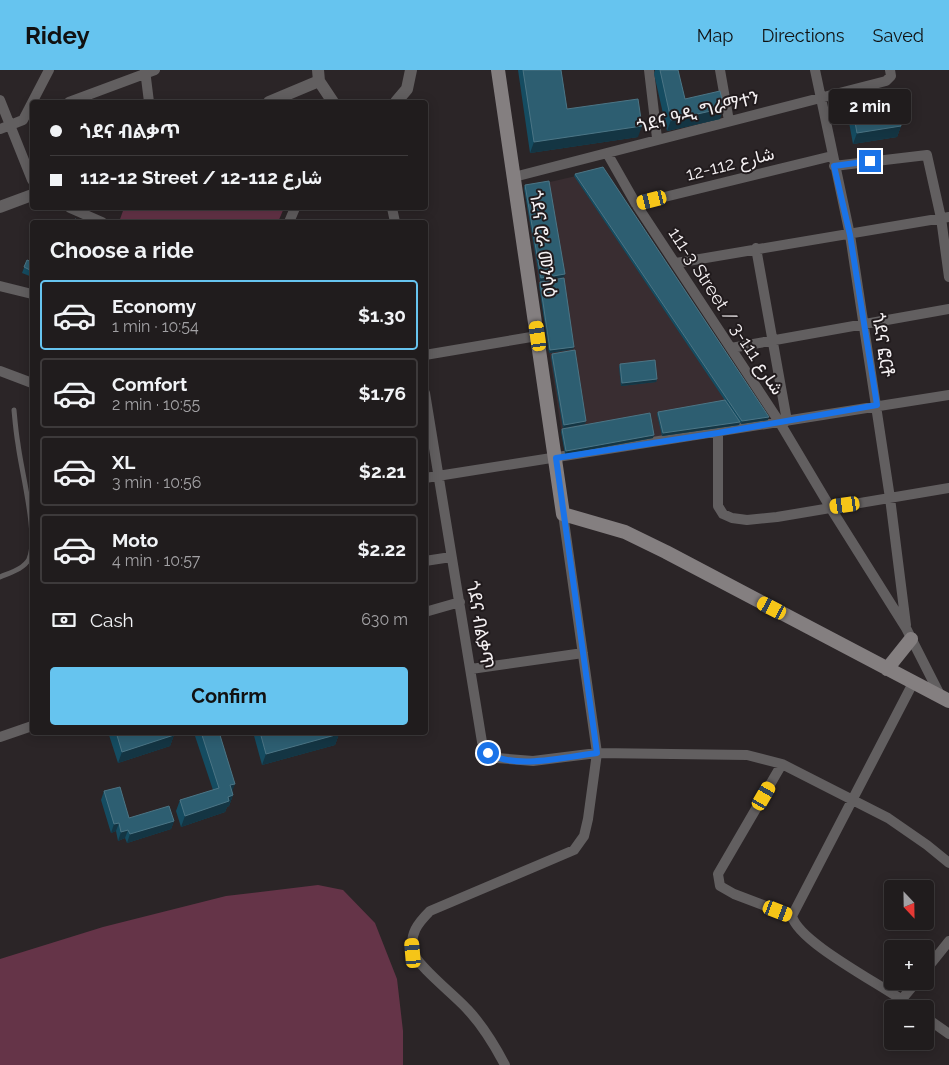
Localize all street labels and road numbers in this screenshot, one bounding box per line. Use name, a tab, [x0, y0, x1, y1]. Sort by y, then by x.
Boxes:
street label: ጎደና ዓዲ ግራማተን	[635, 86, 761, 137]
street label: شارع 112-12	[684, 142, 777, 187]
street label: ጎደና ሮራ መንሳዕ	[526, 189, 561, 299]
street label: 111-3 Street / شارع 111-3	[663, 223, 788, 399]
street label: ጎደና ፎርቶ	[868, 311, 899, 379]
street label: ጎደና ብልቃጥ	[462, 579, 499, 671]

